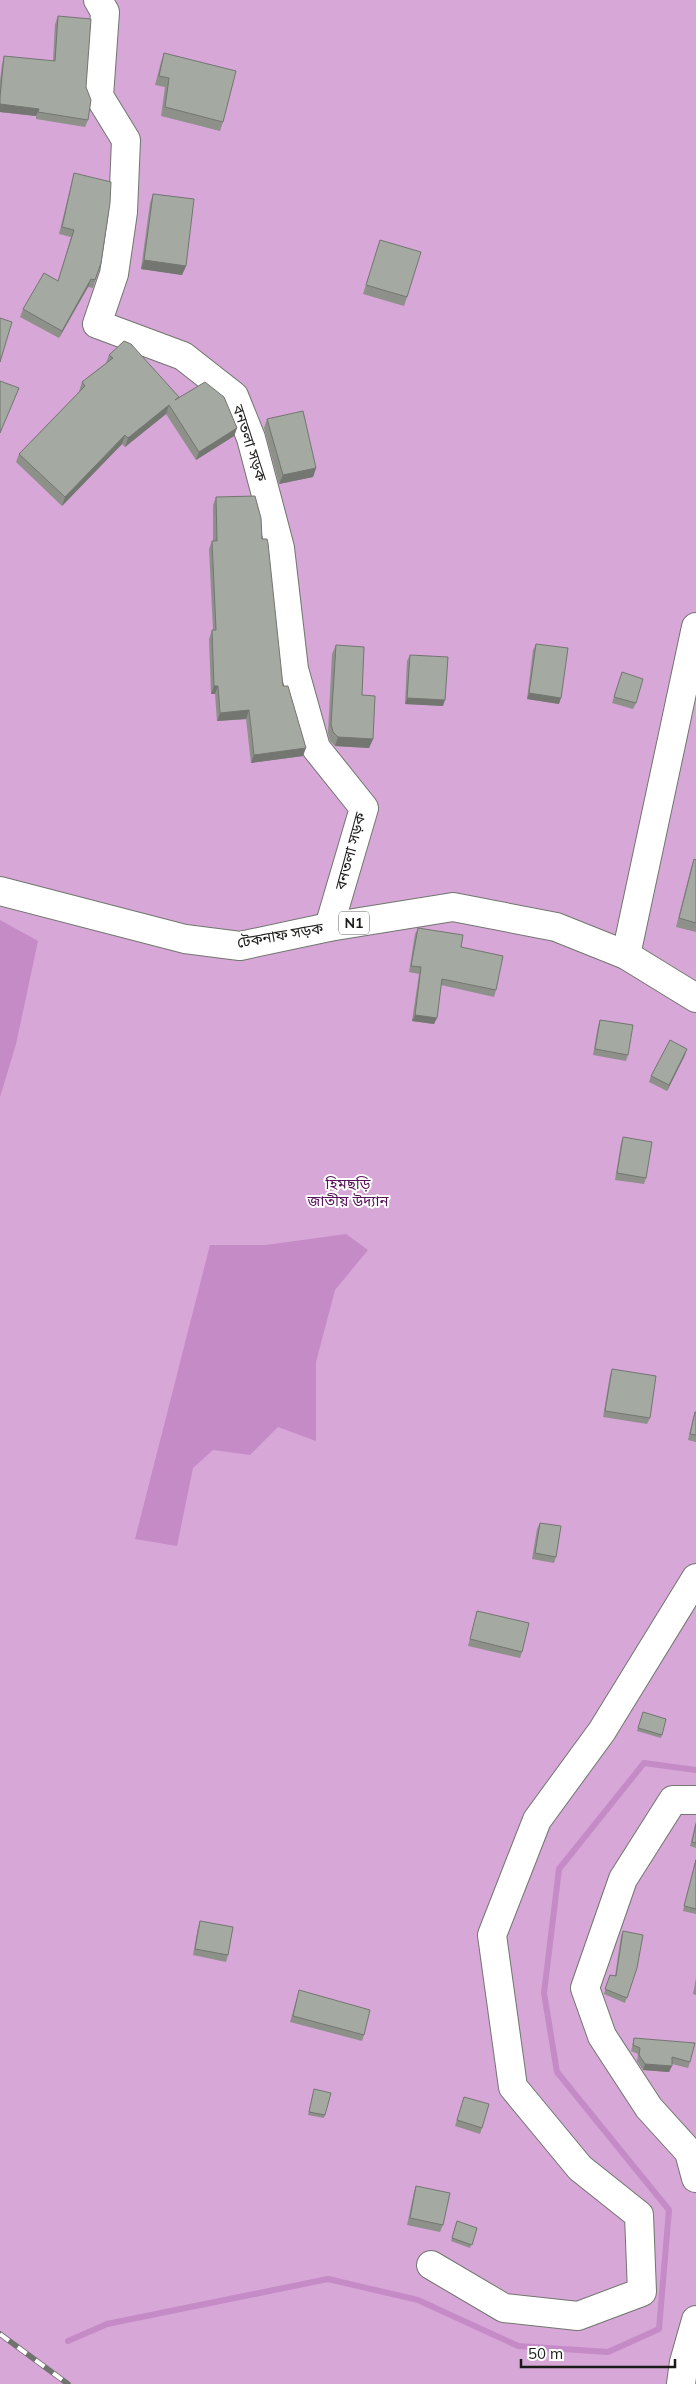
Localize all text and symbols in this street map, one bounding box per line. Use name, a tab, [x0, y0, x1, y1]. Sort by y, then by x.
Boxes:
street label: বনতলা সড়ক	[228, 401, 272, 485]
street label: বনতলা সড়ক	[330, 809, 370, 893]
road number: N1	[339, 911, 369, 934]
street label: টেকনাফ সড়ক	[235, 918, 326, 952]
park label: হিমছড়ি জাতীয় উদ্যান	[307, 1174, 389, 1210]
scale bar	[521, 2336, 675, 2368]
text: 50 m	[528, 2344, 563, 2363]

